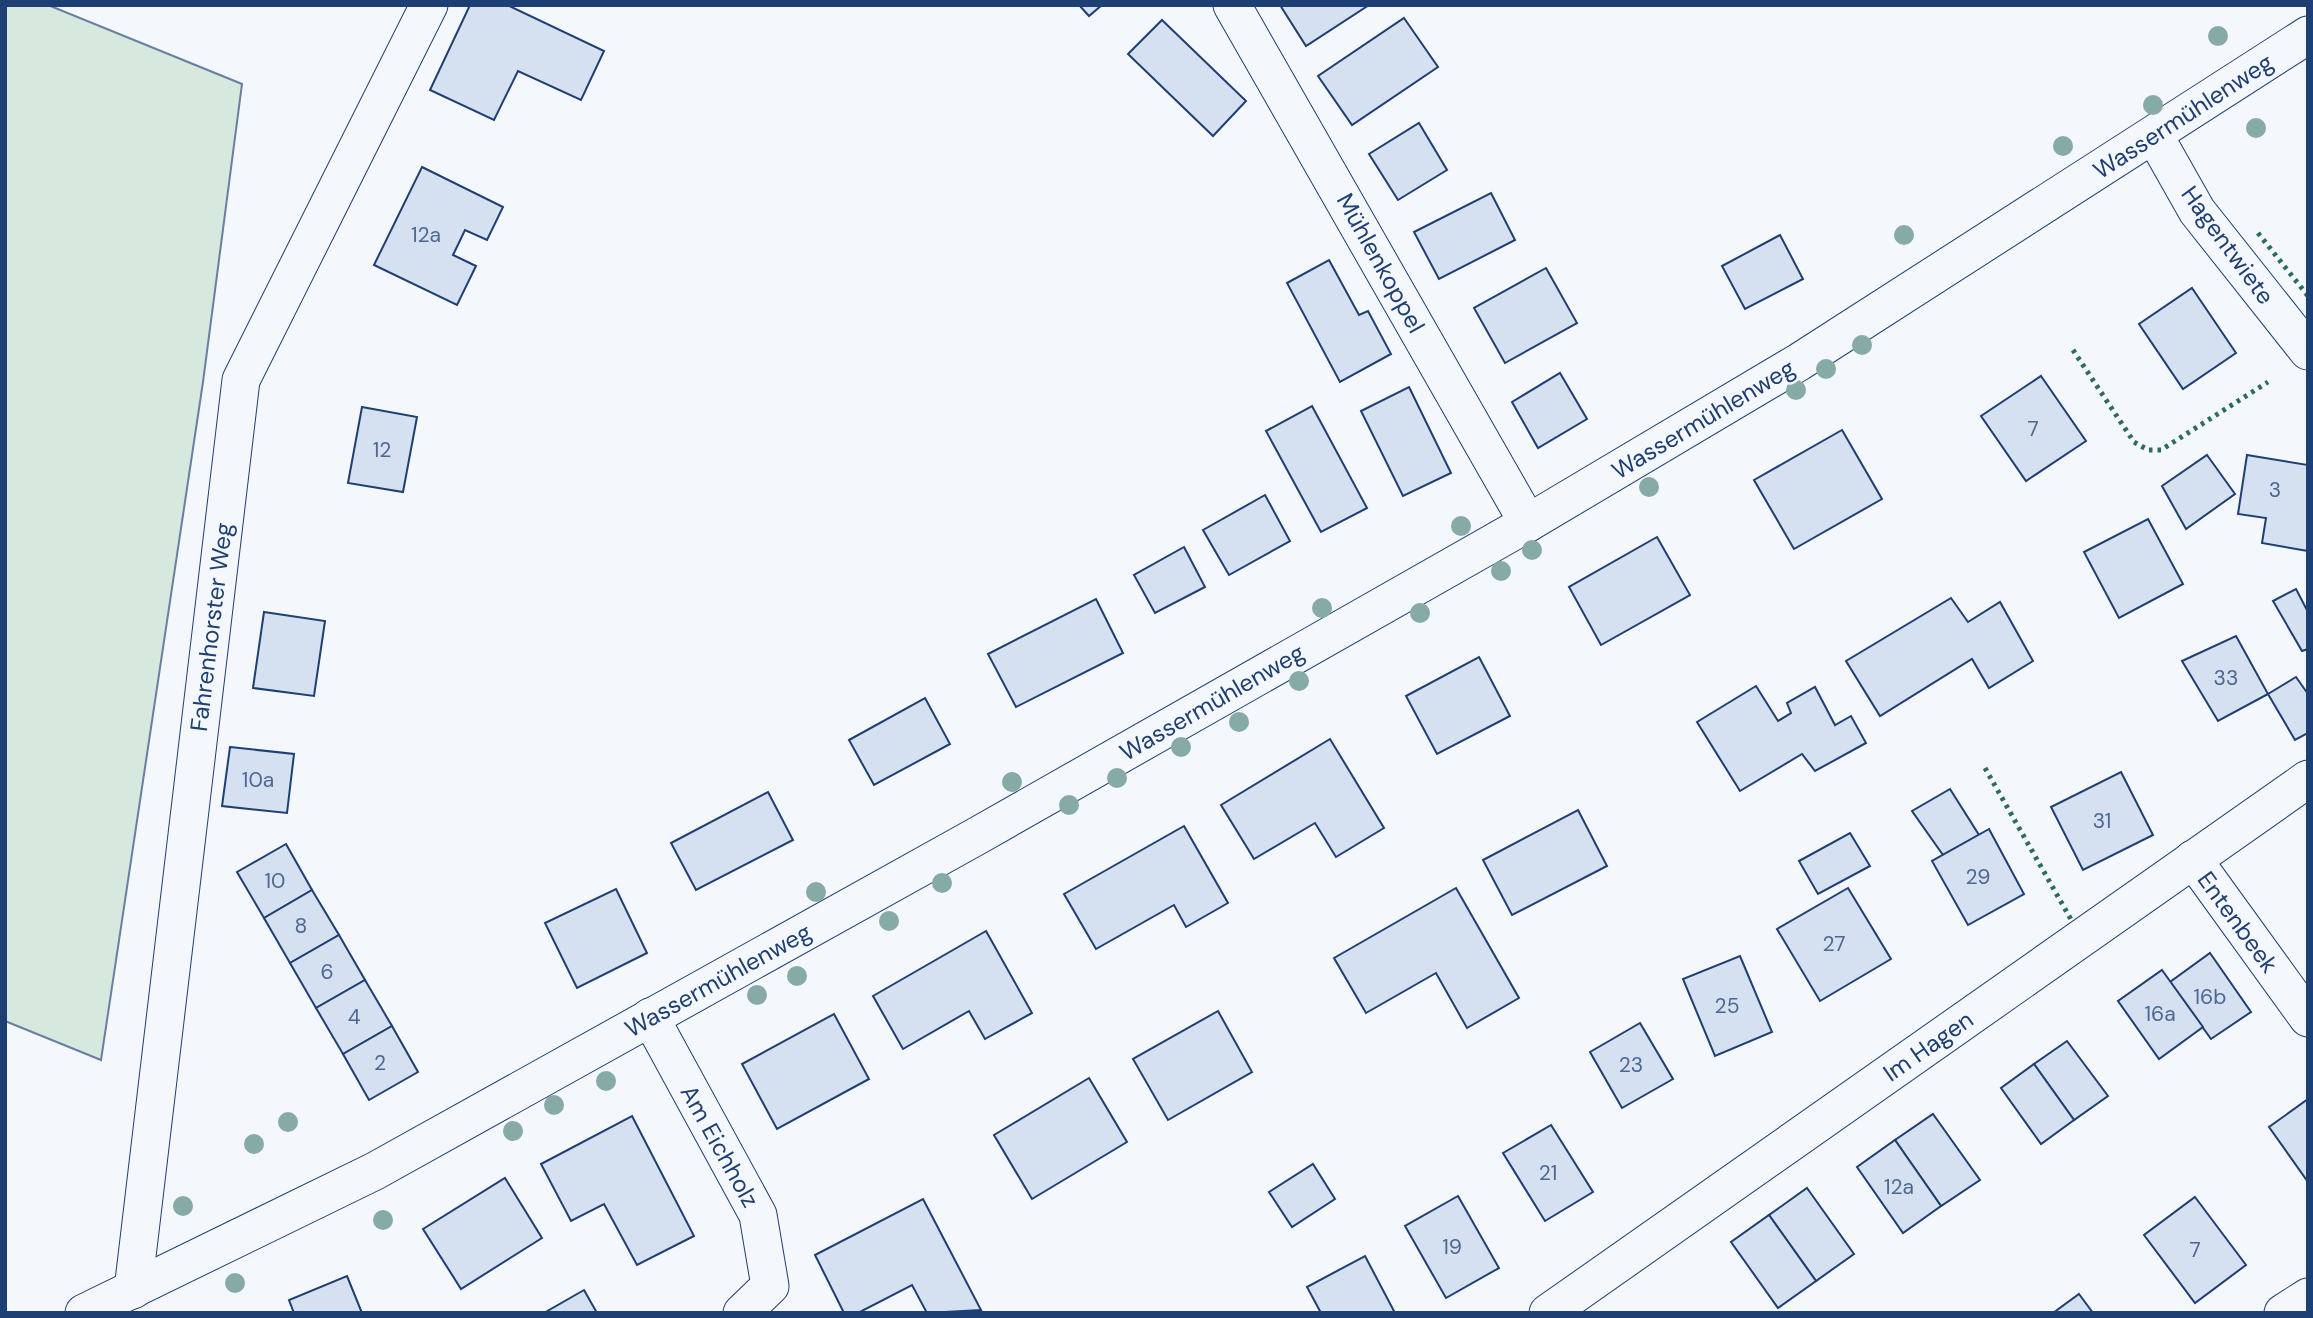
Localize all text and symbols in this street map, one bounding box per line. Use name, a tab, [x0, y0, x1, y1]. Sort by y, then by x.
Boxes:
street label: Wassermühlenweg	[2087, 46, 2279, 186]
street label: Hagentwiete	[2175, 180, 2281, 310]
street label: Mühlenkoppel	[1330, 188, 1432, 338]
house number: 12a	[411, 221, 441, 249]
street label: Wassermühlenweg	[1606, 352, 1800, 486]
house number: 7	[2027, 415, 2039, 443]
house number: 12	[373, 436, 391, 464]
house number: 3	[2269, 476, 2281, 504]
street label: Fahrenhorster Weg	[183, 521, 239, 733]
street label: Wassermühlenweg	[1114, 637, 1310, 767]
house number: 33	[2214, 664, 2238, 692]
house number: 10a	[242, 766, 274, 794]
house number: 31	[2093, 807, 2111, 835]
house number: 29	[1965, 863, 1991, 891]
street label: Entenbeek	[2191, 865, 2285, 979]
house number: 10	[265, 867, 285, 895]
house number: 8	[295, 912, 307, 940]
street label: Wassermühlenweg	[619, 916, 817, 1044]
house number: 27	[1823, 930, 1845, 958]
house number: 6	[320, 958, 334, 986]
house number: 16b	[2194, 983, 2226, 1011]
house number: 25	[1715, 992, 1739, 1020]
house number: 16a	[2144, 1000, 2176, 1028]
house number: 4	[348, 1003, 361, 1031]
street label: Im Hagen	[1877, 1004, 1979, 1088]
house number: 2	[374, 1049, 386, 1077]
house number: 23	[1619, 1051, 1643, 1079]
street label: Am Eichholz	[674, 1079, 766, 1213]
house number: 21	[1539, 1159, 1557, 1187]
house number: 12a	[1884, 1173, 1914, 1201]
house number: 19	[1442, 1233, 1462, 1261]
house number: 7	[2189, 1236, 2201, 1264]

